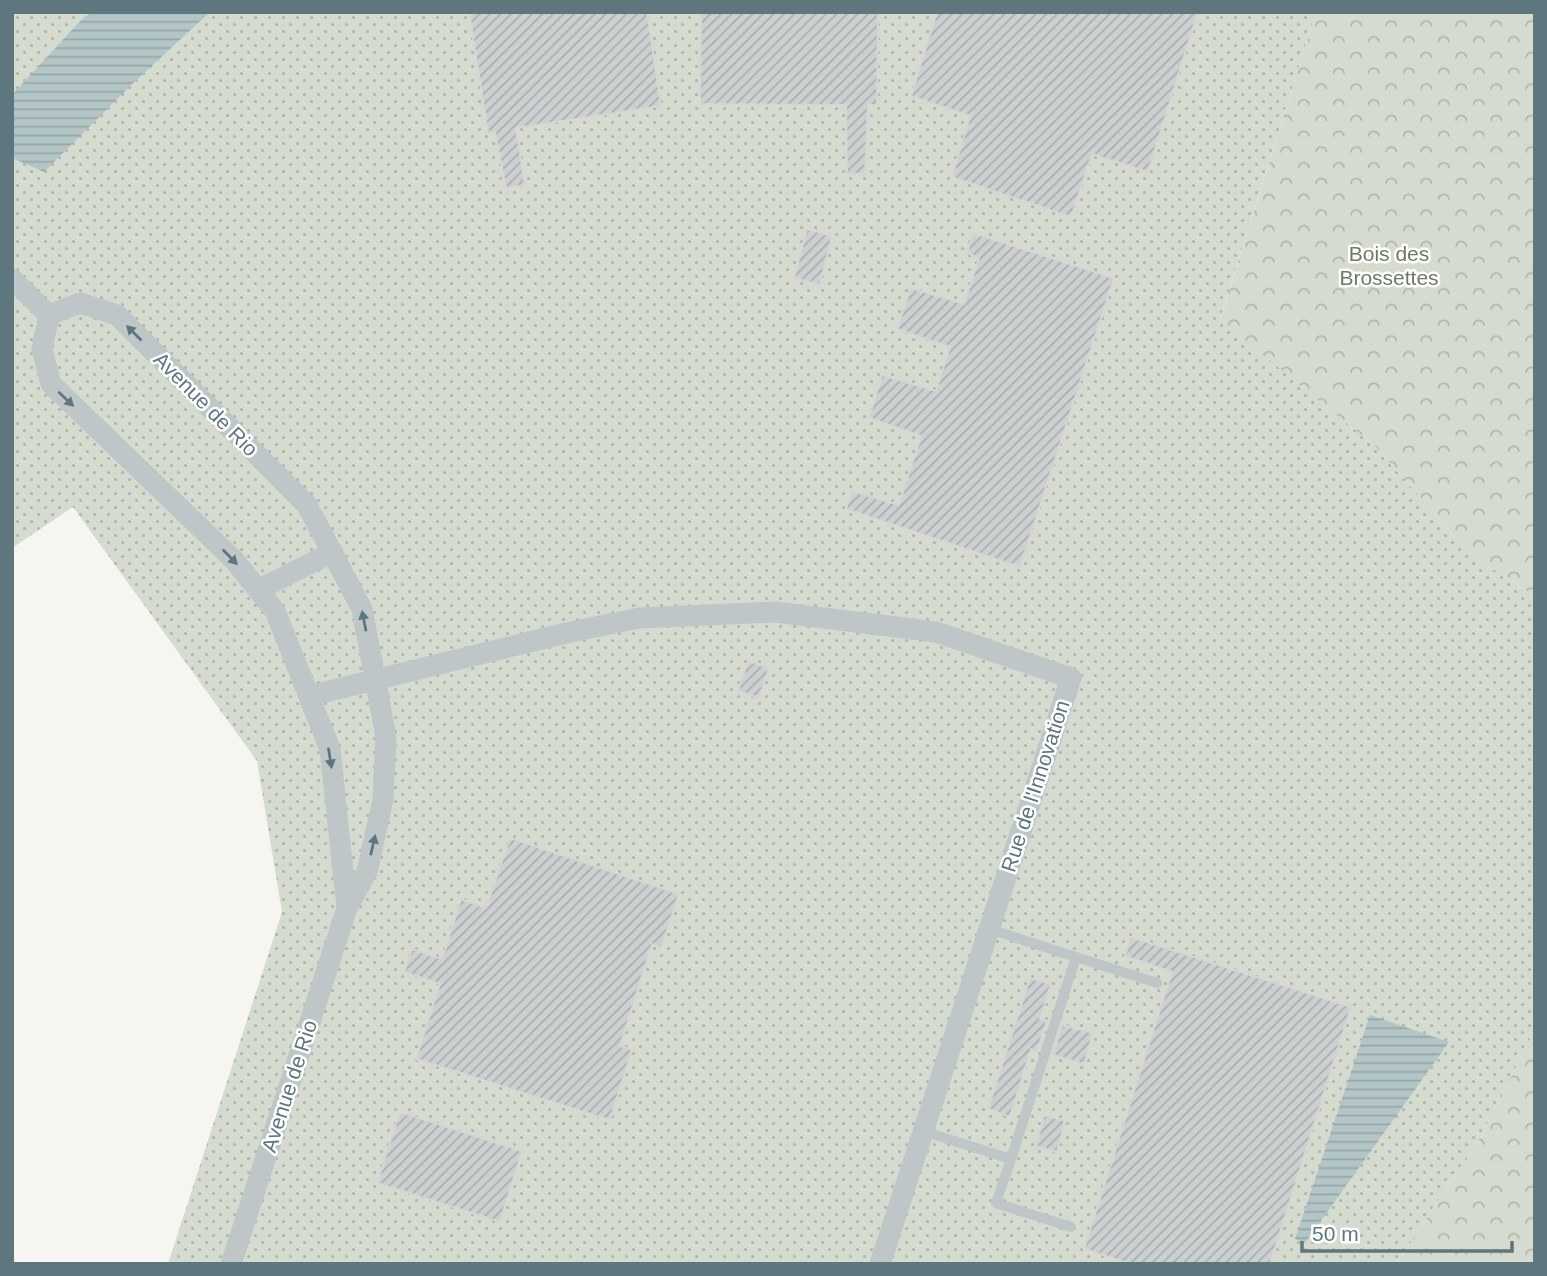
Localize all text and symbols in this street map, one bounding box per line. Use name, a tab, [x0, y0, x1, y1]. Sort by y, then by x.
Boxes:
park label: Bois des Brossettes	[1339, 242, 1439, 289]
one-way arrow	[126, 325, 143, 341]
street label: Avenue de Rio	[149, 347, 263, 461]
one-way arrow	[58, 390, 75, 407]
one-way arrow	[221, 548, 237, 565]
one-way arrow	[359, 610, 370, 632]
street label: Rue de l'Innovation	[996, 697, 1074, 875]
one-way arrow	[325, 747, 336, 769]
one-way arrow	[368, 834, 379, 856]
street label: Avenue de Rio	[257, 1017, 321, 1155]
scale bar	[1302, 1210, 1512, 1254]
text: 50 m	[1312, 1222, 1359, 1245]

